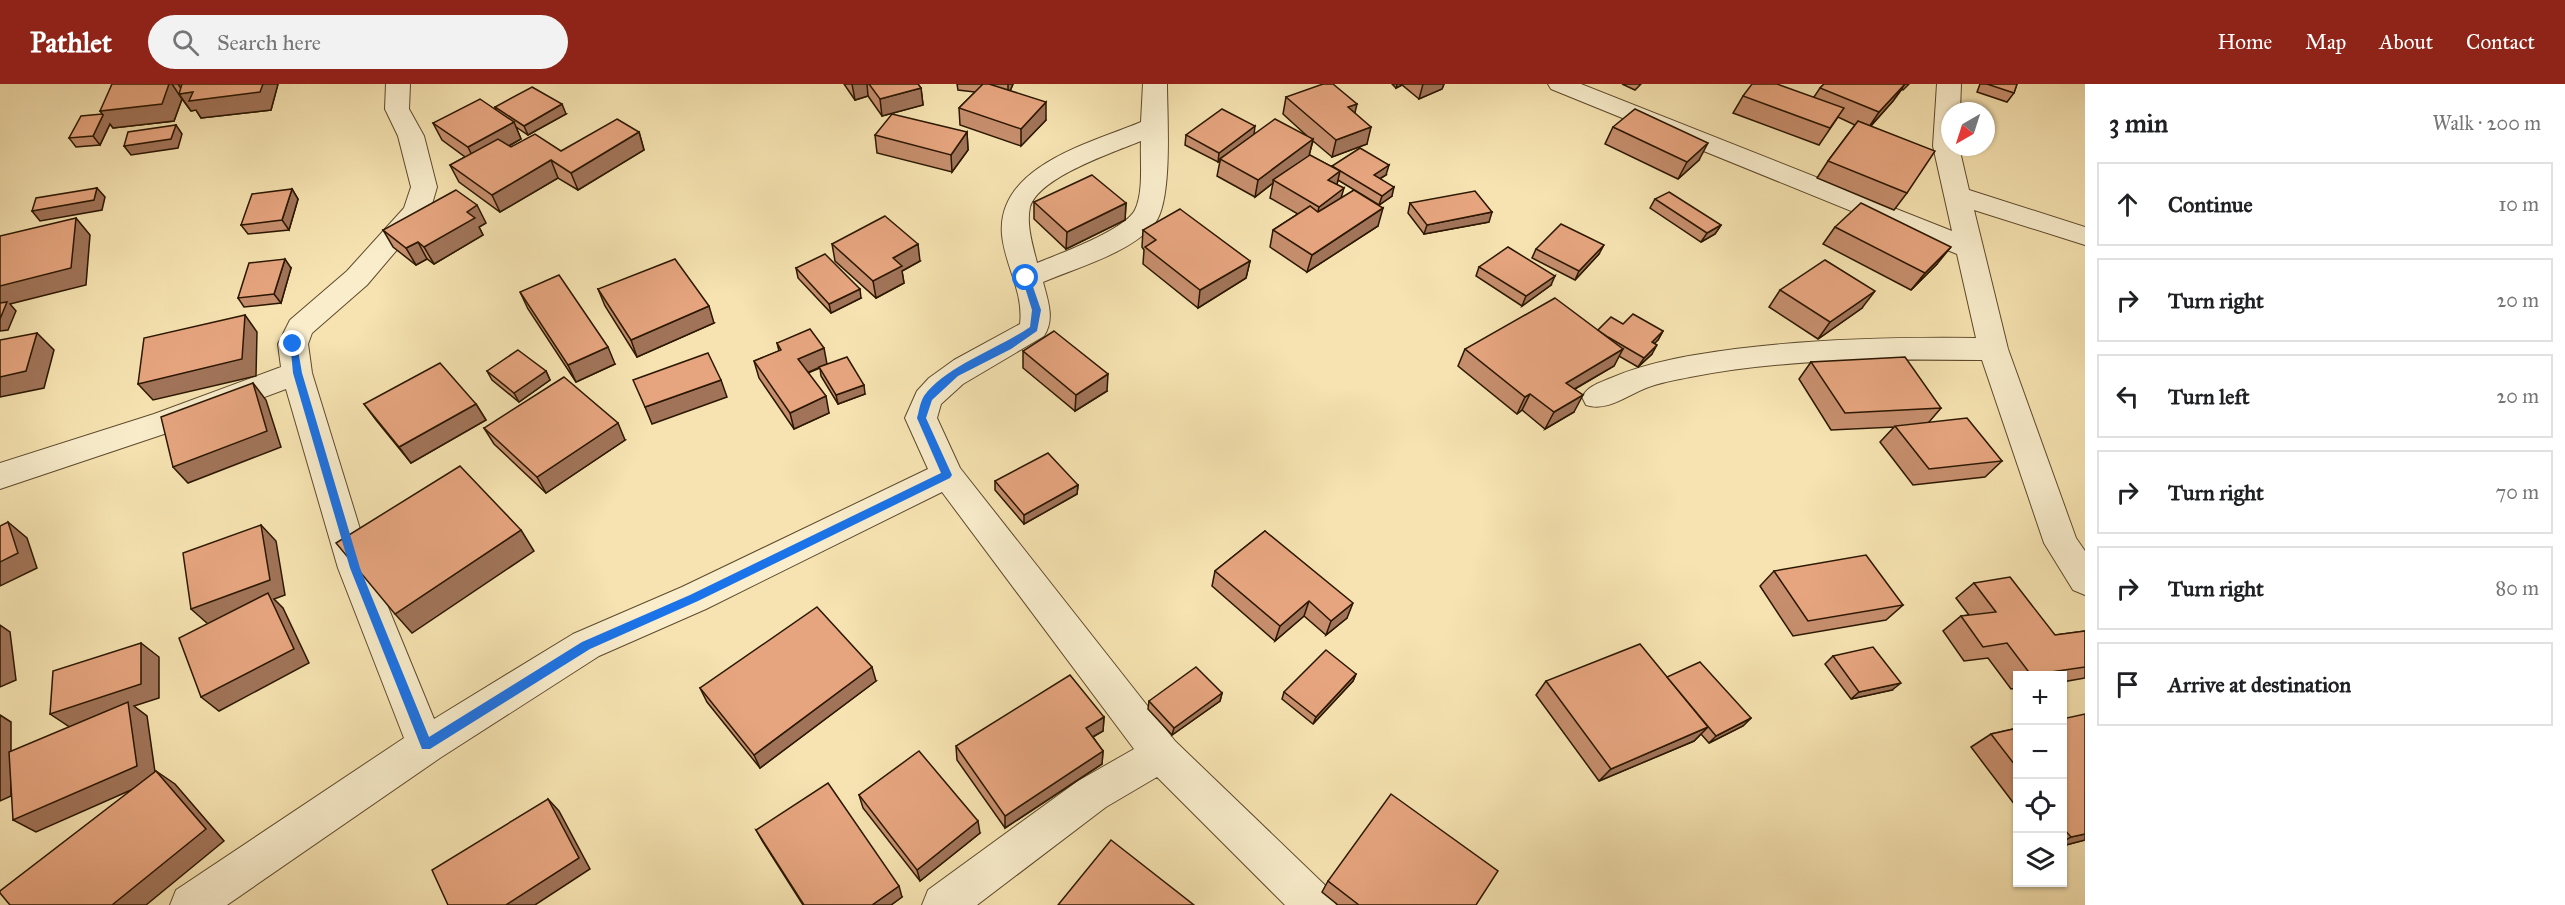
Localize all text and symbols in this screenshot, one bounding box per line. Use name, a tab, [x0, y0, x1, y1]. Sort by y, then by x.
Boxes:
search box	[148, 15, 568, 69]
text: Pathlet	[30, 25, 112, 60]
icon: search	[169, 26, 202, 59]
text: Search here	[217, 29, 321, 56]
text: Home	[2217, 29, 2272, 55]
text: Map	[2305, 29, 2346, 55]
text: About	[2379, 29, 2433, 55]
text: Contact	[2466, 29, 2535, 55]
north arrow	[1941, 102, 1995, 156]
text: 3 min	[2109, 107, 2168, 139]
text: Walk · 200 m	[2433, 111, 2541, 135]
icon: ahead	[2111, 188, 2144, 221]
text: Continue	[2168, 191, 2253, 218]
text: 10 m	[2498, 192, 2539, 216]
route start	[1012, 264, 1038, 290]
icon: right	[2111, 284, 2144, 317]
text: Turn right	[2168, 287, 2264, 314]
text: 20 m	[2496, 288, 2539, 312]
route end	[279, 330, 305, 356]
icon: left	[2111, 380, 2144, 413]
text: Turn left	[2168, 383, 2250, 410]
text: 20 m	[2496, 384, 2539, 408]
icon: right	[2111, 476, 2144, 509]
text: Turn right	[2168, 479, 2264, 506]
text: 70 m	[2496, 480, 2539, 504]
icon: right	[2111, 572, 2144, 605]
text: Turn right	[2168, 575, 2264, 602]
text: 80 m	[2496, 576, 2539, 600]
icon: arrive	[2111, 668, 2144, 701]
map controls	[2013, 671, 2067, 887]
button: +	[2013, 671, 2067, 725]
text: Arrive at destination	[2168, 671, 2351, 698]
button: −	[2013, 725, 2067, 779]
button: locate	[2013, 779, 2067, 833]
button: layers	[2013, 833, 2067, 887]

